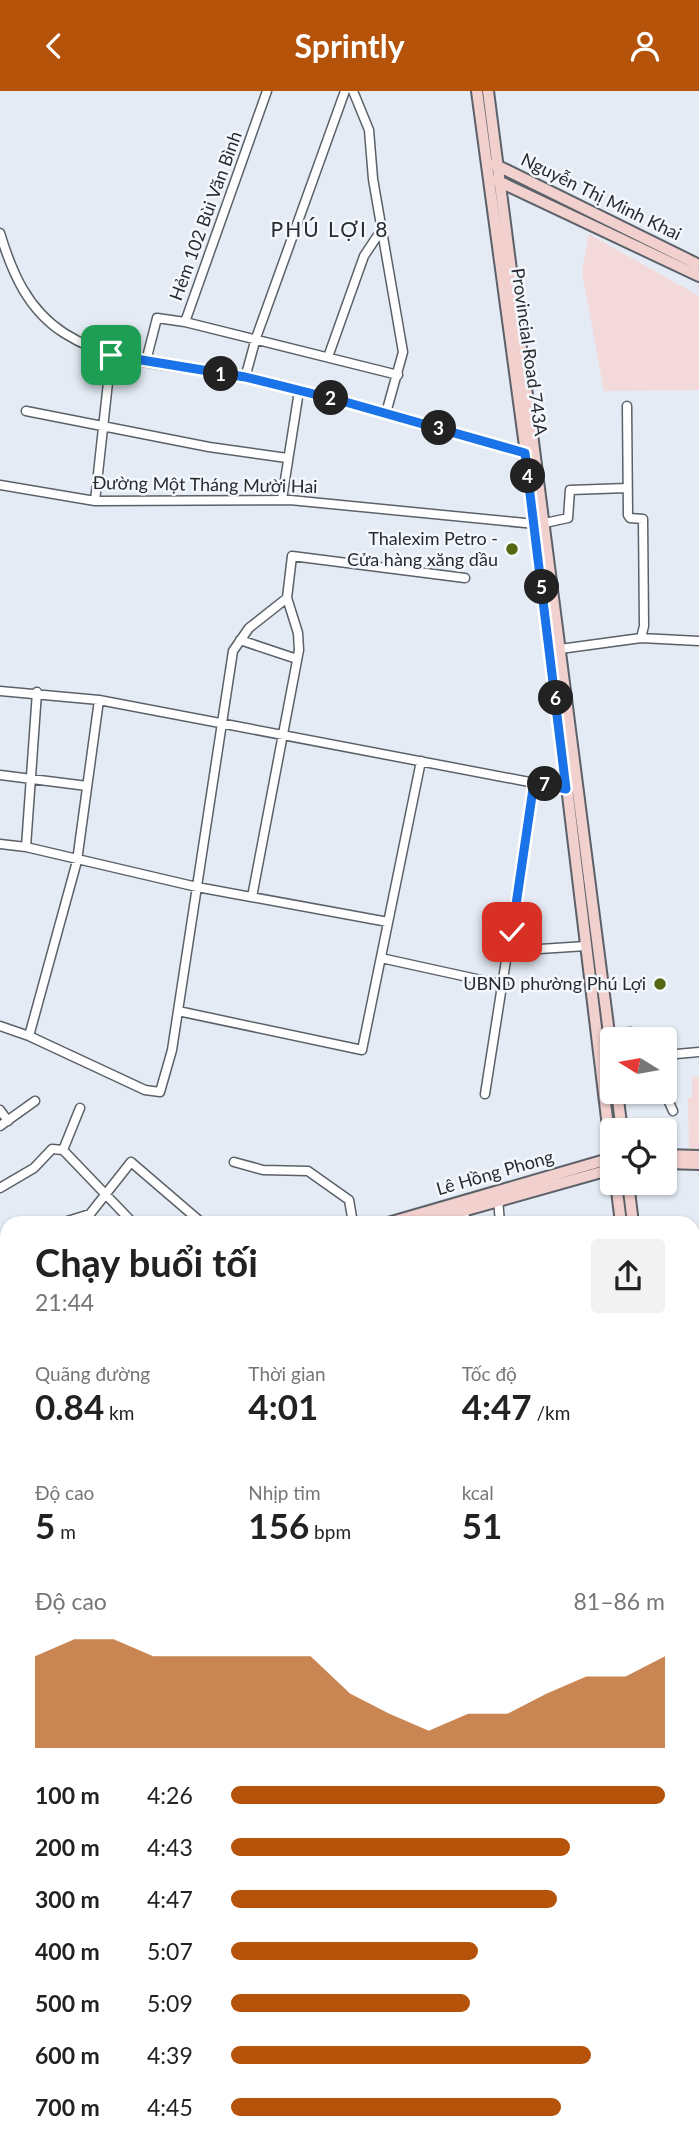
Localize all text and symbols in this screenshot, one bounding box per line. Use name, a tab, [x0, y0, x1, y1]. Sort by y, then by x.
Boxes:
text: Sprintly	[294, 26, 405, 65]
icon: back	[35, 27, 73, 65]
icon: person	[626, 27, 664, 65]
street label: Hẻm 102 Bùi Văn Bình	[164, 128, 246, 303]
street label: Nguyễn Thị Minh Khai	[518, 148, 685, 245]
district label: PHÚ LỢI 8	[271, 216, 389, 241]
street label: Provincial Road 743A	[507, 267, 553, 438]
pin	[81, 325, 141, 385]
icon: arrive	[92, 336, 130, 374]
pin: 1	[204, 357, 238, 391]
text: 1	[215, 362, 226, 385]
pin: 2	[314, 381, 348, 415]
text: 2	[325, 386, 336, 409]
pin: 3	[422, 411, 457, 445]
text: 3	[433, 416, 444, 439]
pin: 4	[510, 459, 546, 493]
text: 4	[522, 464, 533, 487]
street label: Đường Một Tháng Mười Hai	[92, 471, 318, 497]
place label: Thalexim Petro - Cửa hàng xăng dầu	[347, 527, 498, 570]
marker: Thalexim Petro - Cửa hàng xăng dầu	[504, 541, 520, 557]
pin: 5	[524, 569, 560, 605]
text: 5	[536, 575, 547, 598]
pin: 6	[538, 681, 574, 715]
text: 6	[550, 686, 561, 709]
pin: 7	[528, 767, 562, 801]
text: 7	[539, 772, 550, 795]
pin	[482, 902, 542, 962]
icon: check	[493, 913, 531, 951]
place label: UBND phường Phú Lợi	[463, 972, 646, 994]
marker: UBND phường Phú Lợi	[652, 976, 668, 992]
north arrow	[600, 1027, 677, 1104]
map controls	[600, 1027, 677, 1195]
button: locate	[600, 1118, 677, 1195]
street label: Lê Hồng Phong	[434, 1145, 556, 1199]
text: Chạy buổi tối	[35, 1239, 258, 1285]
button: share	[591, 1239, 665, 1313]
text: 21:44	[35, 1288, 94, 1316]
text: Quãng đường	[35, 1362, 150, 1385]
text: Thời gian	[248, 1362, 326, 1385]
text: Tốc độ	[462, 1362, 517, 1385]
text: 0.84	[35, 1385, 104, 1427]
text: 4:01	[248, 1385, 318, 1427]
text: 4:47	[462, 1385, 532, 1427]
text: km	[104, 1401, 134, 1424]
text: /km	[532, 1401, 570, 1424]
text: Độ cao	[35, 1481, 94, 1504]
text: Nhịp tim	[248, 1481, 321, 1504]
text: kcal	[462, 1481, 494, 1504]
text: 5	[35, 1504, 55, 1546]
text: 156	[248, 1504, 309, 1546]
text: 51	[462, 1504, 502, 1546]
text: m	[55, 1520, 76, 1543]
text: bpm	[309, 1520, 351, 1543]
text: Độ cao	[35, 1587, 107, 1615]
text: 81–86 m	[573, 1587, 665, 1615]
text: 100 m	[35, 1781, 100, 1809]
text: 4:26	[147, 1781, 193, 1809]
text: 200 m	[35, 1833, 100, 1861]
text: 4:43	[147, 1833, 193, 1861]
text: 300 m	[35, 1885, 100, 1913]
text: 4:47	[147, 1885, 193, 1913]
text: 400 m	[35, 1937, 100, 1965]
text: 5:07	[147, 1937, 193, 1965]
text: 500 m	[35, 1989, 100, 2017]
text: 5:09	[147, 1989, 193, 2017]
text: 600 m	[35, 2041, 100, 2069]
text: 4:39	[147, 2041, 193, 2069]
text: 700 m	[35, 2093, 100, 2121]
text: 4:45	[147, 2093, 193, 2121]

